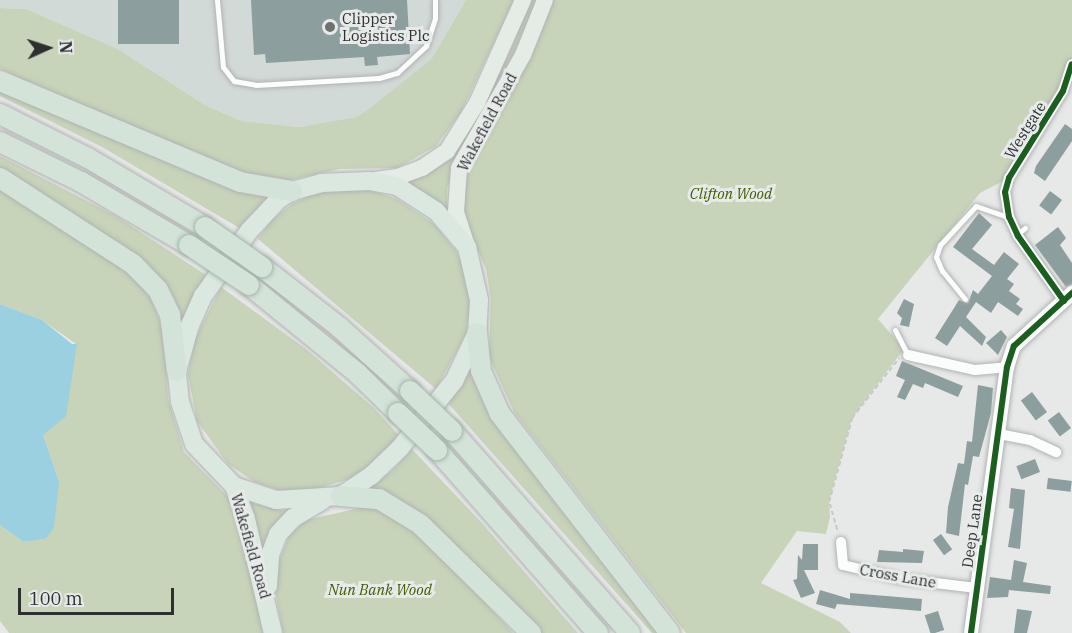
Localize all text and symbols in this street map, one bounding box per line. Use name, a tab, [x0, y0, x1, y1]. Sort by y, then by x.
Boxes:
place label: Clipper Logistics Plc	[342, 9, 430, 44]
north arrow	[18, 18, 78, 78]
marker: Clipper Logistics Plc	[323, 20, 337, 34]
text: N	[56, 40, 76, 54]
street label: Wakefield Road	[454, 70, 520, 174]
street label: Westgate	[1000, 98, 1050, 162]
park label: Clifton Wood	[690, 185, 772, 203]
street label: Wakefield Road	[227, 491, 275, 601]
street label: Deep Lane	[958, 493, 986, 569]
street label: Cross Lane	[858, 560, 938, 592]
scale bar	[21, 576, 177, 614]
park label: Nun Bank Wood	[328, 581, 432, 599]
text: 100 m	[29, 587, 83, 610]

